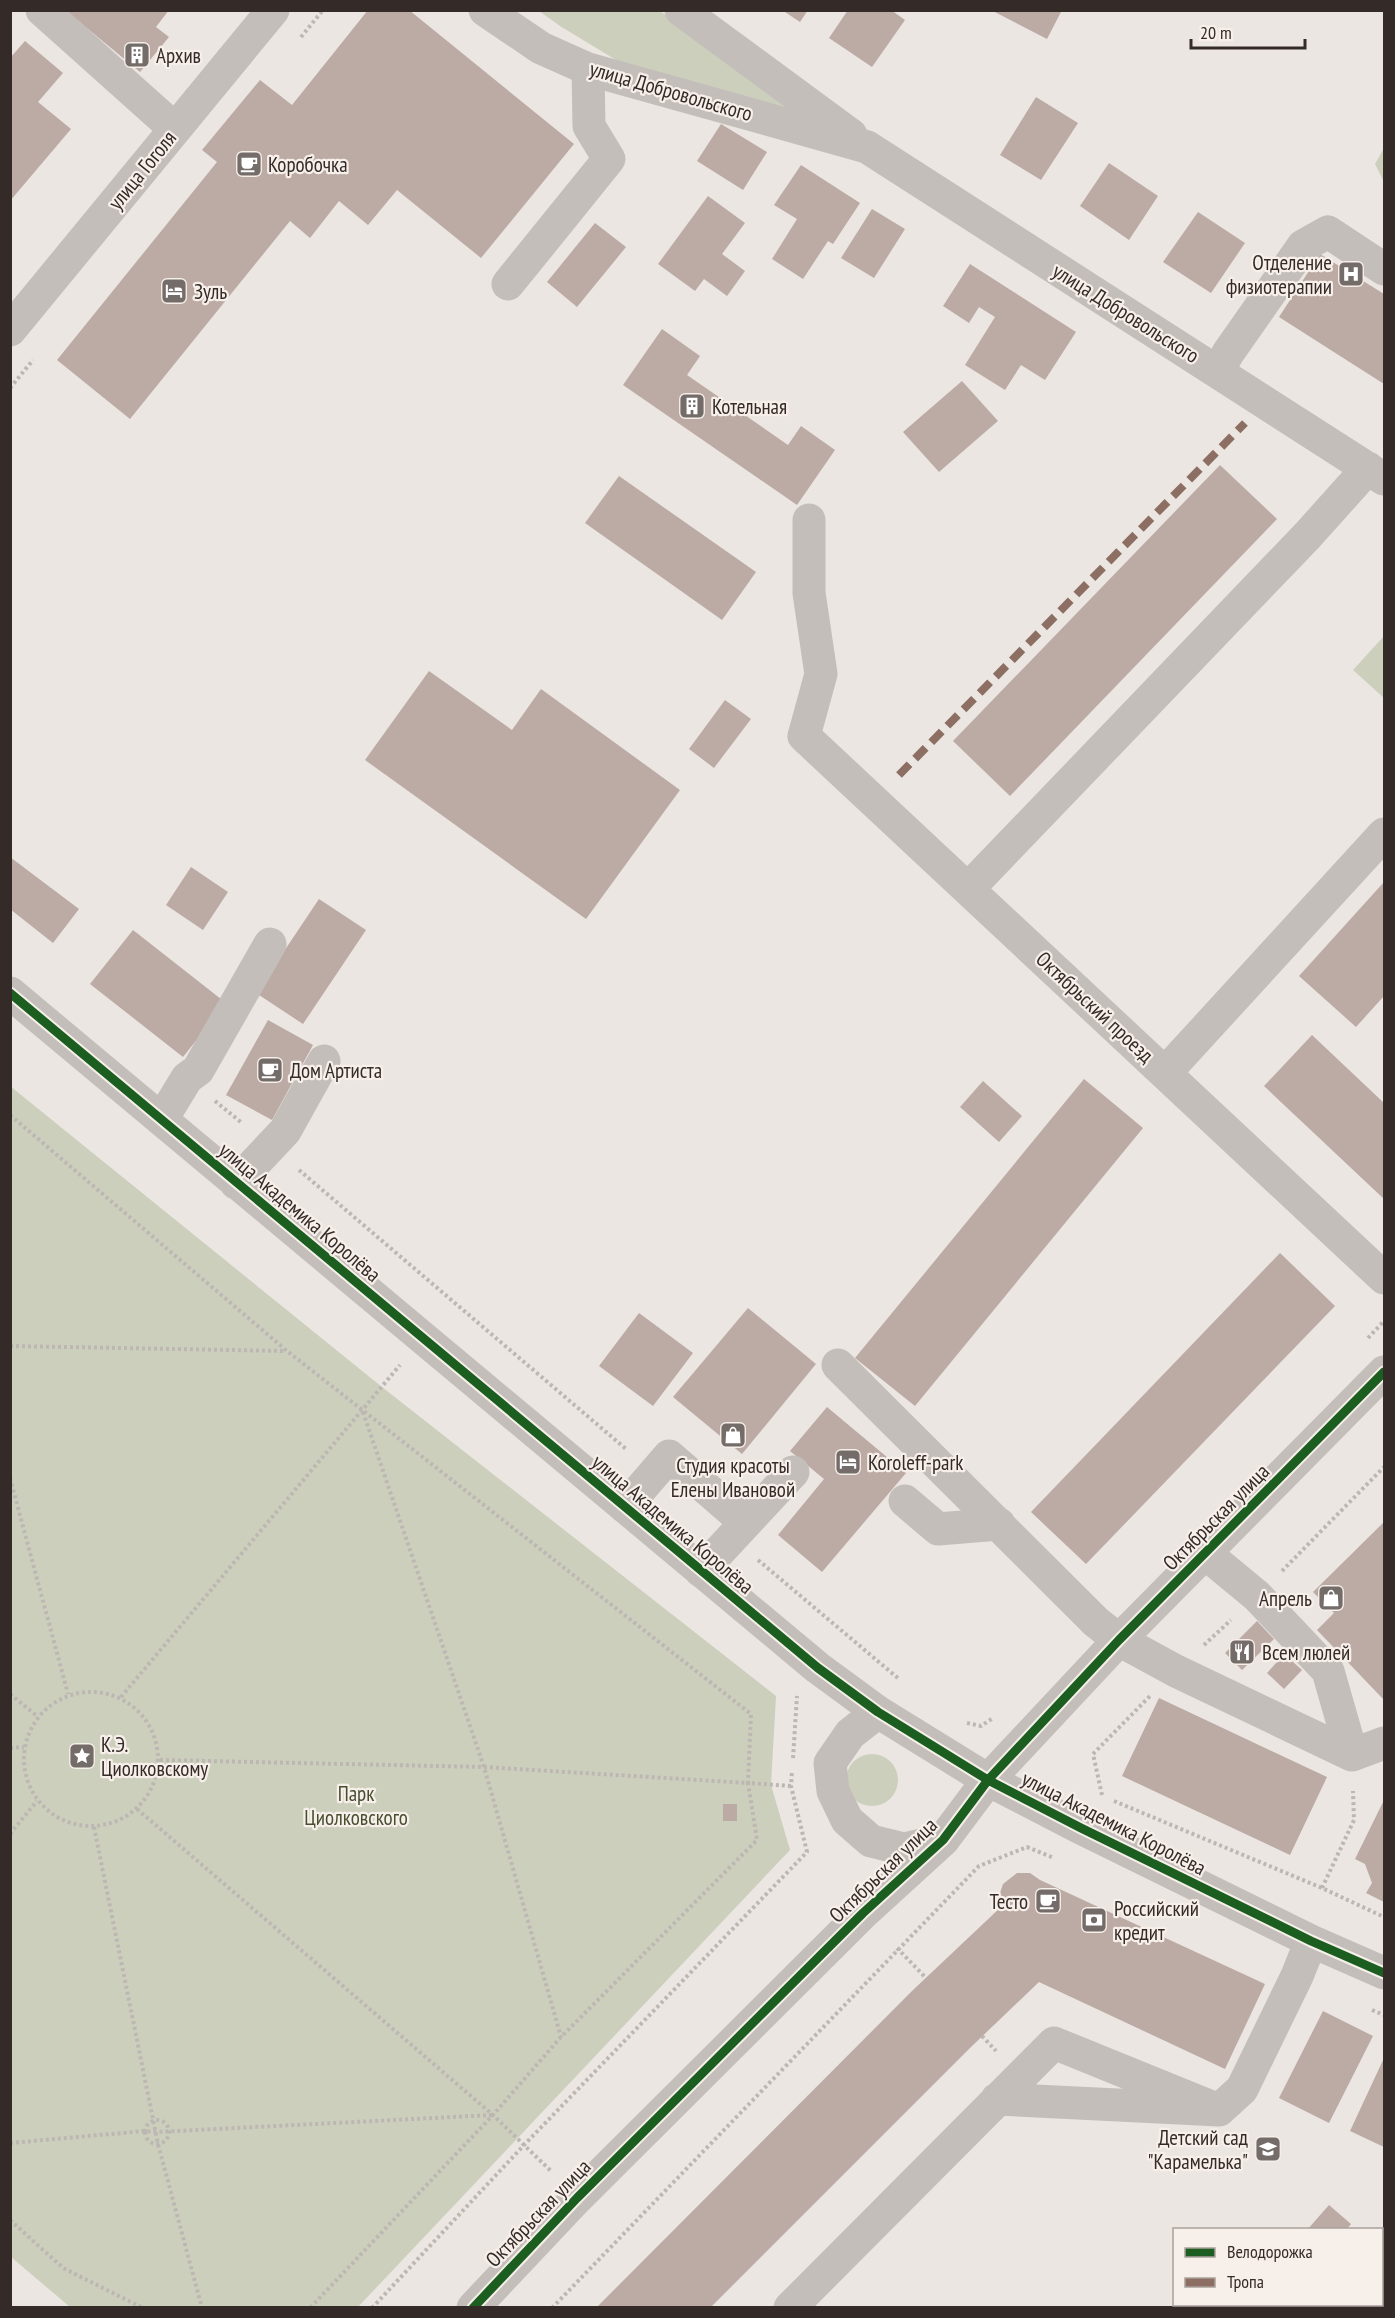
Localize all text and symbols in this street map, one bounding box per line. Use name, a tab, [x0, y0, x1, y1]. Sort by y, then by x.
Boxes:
scale bar	[1191, 12, 1305, 50]
text: 20 m	[1200, 21, 1232, 44]
building icon: Архив	[122, 40, 152, 70]
place label: Архив	[156, 42, 201, 69]
street label: улица Добровольского	[587, 55, 755, 127]
street label: улица Гоголя	[102, 125, 182, 215]
cafe icon: Коробочка	[234, 149, 264, 179]
place label: Коробочка	[268, 151, 348, 178]
place label: Отделение физиотерапии	[1226, 249, 1332, 300]
street label: улица Добровольского	[1048, 257, 1204, 369]
hospital icon: Отделение физиотерапии	[1336, 259, 1366, 289]
hotel icon: Зуль	[159, 276, 189, 306]
place label: Зуль	[194, 278, 227, 305]
building icon: Котельная	[677, 391, 707, 421]
place label: Котельная	[712, 393, 787, 420]
street label: Октябрьский проезд	[1030, 945, 1160, 1069]
cafe icon: Дом Артиста	[255, 1055, 285, 1085]
place label: Дом Артиста	[290, 1057, 382, 1084]
street label: улица Академика Королёва	[213, 1136, 387, 1288]
shop icon: Студия красоты Елены Ивановой	[718, 1420, 748, 1450]
hotel icon: Koroleff-park	[833, 1447, 863, 1477]
street label: улица Академика Королёва	[586, 1448, 760, 1600]
place label: Koroleff-park	[868, 1449, 963, 1476]
place label: Студия красоты Елены Ивановой	[671, 1452, 795, 1503]
street label: Октябрьская улица	[1157, 1458, 1275, 1576]
shop icon: Апрель	[1316, 1583, 1346, 1613]
place label: Апрель	[1259, 1585, 1312, 1612]
restaurant icon: Всем люлей	[1227, 1637, 1257, 1667]
place label: Всем люлей	[1262, 1639, 1350, 1666]
place label: К.Э. Циолковскому	[101, 1731, 208, 1782]
place icon: К.Э. Циолковскому	[67, 1741, 97, 1771]
street label: улица Академика Королёва	[1017, 1765, 1211, 1881]
park label: Парк Циолковского	[304, 1780, 408, 1831]
street label: Октябрьская улица	[823, 1812, 943, 1928]
cafe icon: Тесто	[1033, 1886, 1063, 1916]
place label: Тесто	[989, 1888, 1028, 1915]
place label: Российский кредит	[1114, 1895, 1199, 1946]
bank icon: Российский кредит	[1079, 1905, 1109, 1935]
place label: Детский сад "Карамелька"	[1147, 2124, 1248, 2175]
school or university icon: Детский сад "Карамелька"	[1253, 2134, 1283, 2164]
street label: Октябрьская улица	[480, 2153, 596, 2273]
legend	[1173, 2228, 1383, 2306]
text: Велодорожка	[1227, 2240, 1313, 2263]
text: Тропа	[1227, 2270, 1264, 2293]

